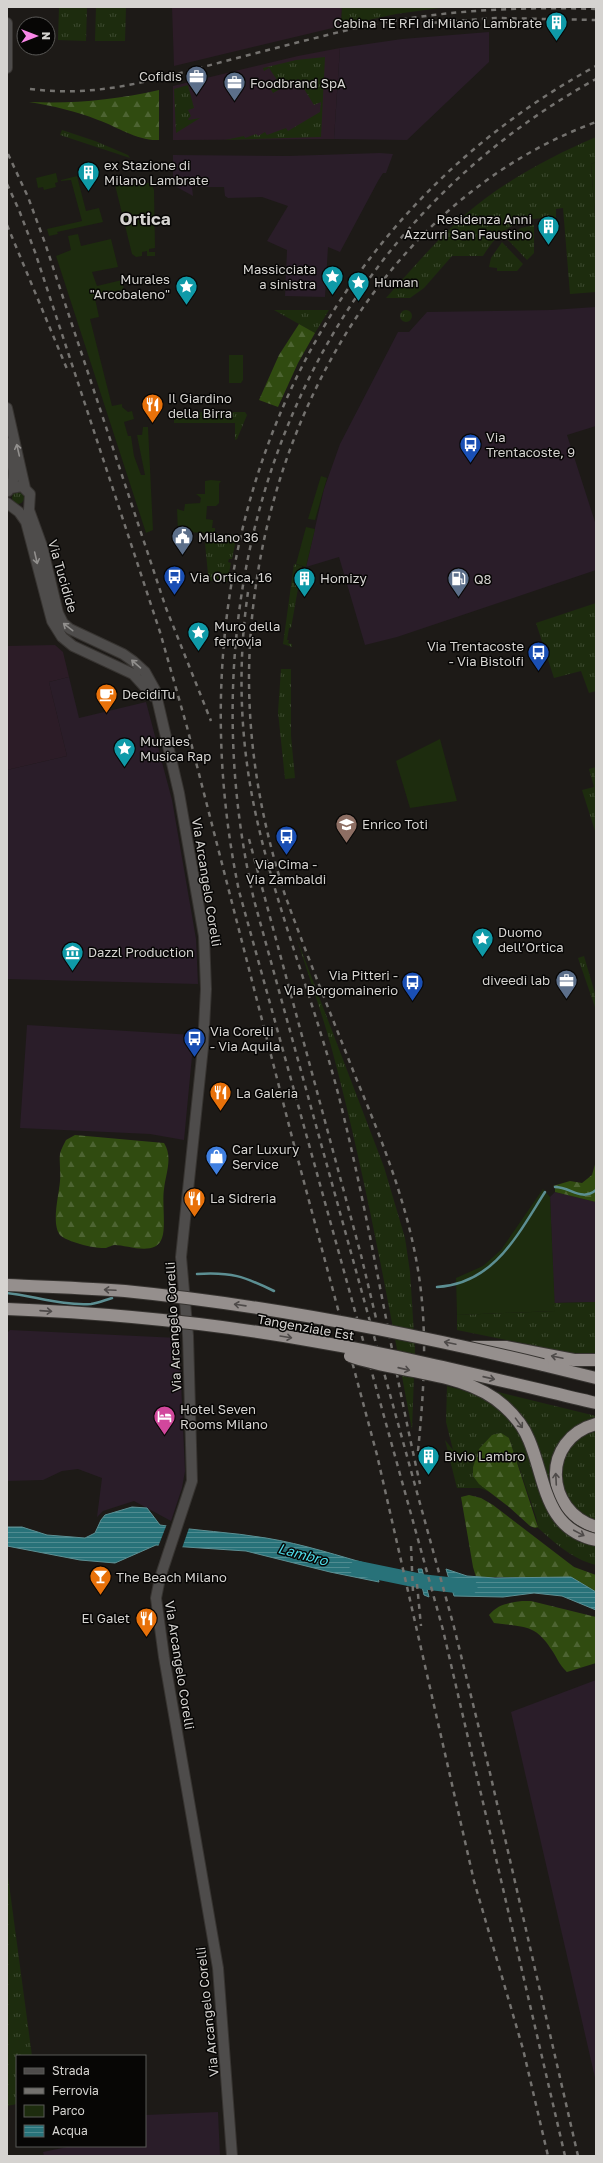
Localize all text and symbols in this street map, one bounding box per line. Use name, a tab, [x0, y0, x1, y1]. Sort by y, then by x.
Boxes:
building icon: Cabina TE RFI di Milano Lambrate	[544, 10, 570, 43]
place label: Cabina TE RFI di Milano Lambrate	[333, 15, 542, 31]
north arrow	[16, 16, 56, 56]
text: N	[40, 32, 53, 40]
office icon: Cofidis	[184, 63, 210, 96]
place label: Cofidis	[139, 68, 182, 84]
office icon: Foodbrand SpA	[221, 70, 247, 103]
place label: Foodbrand SpA	[250, 75, 346, 91]
place label: ex Stazione di Milano Lambrate	[104, 157, 209, 188]
building icon: ex Stazione di Milano Lambrate	[76, 159, 102, 192]
district label: Ortica	[119, 208, 171, 229]
place label: Residenza Anni Azzurri San Faustino	[404, 211, 532, 242]
building icon: Residenza Anni Azzurri San Faustino	[535, 213, 561, 246]
place label: Massicciata a sinistra	[243, 261, 316, 292]
place icon: Massicciata a sinistra	[319, 263, 345, 296]
place icon: Human	[346, 269, 372, 302]
place label: Murales "Arcobaleno"	[90, 271, 170, 302]
place icon: Murales "Arcobaleno"	[173, 273, 199, 306]
place label: Human	[374, 274, 419, 290]
place label: Il Giardino della Birra	[168, 390, 232, 421]
restaurant icon: Il Giardino della Birra	[139, 392, 165, 425]
place label: Via Trentacoste, 9	[486, 429, 575, 460]
bus stop icon: Via Trentacoste, 9	[457, 431, 483, 464]
one-way arrow	[13, 443, 21, 456]
public building icon: Milano 36	[169, 524, 195, 557]
place label: Milano 36	[198, 529, 259, 545]
street label: Via Tucidide	[45, 538, 81, 614]
one-way arrow	[33, 552, 41, 565]
bus stop icon: Via Ortica, 16	[161, 564, 187, 597]
building icon: Homizy	[292, 565, 318, 598]
fuel station icon: Q8	[446, 566, 472, 599]
place label: Via Ortica, 16	[190, 569, 272, 585]
place label: Homizy	[320, 570, 367, 586]
place label: Q8	[474, 571, 492, 587]
place label: Muro della ferrovia	[214, 618, 280, 649]
place icon: Muro della ferrovia	[185, 620, 211, 653]
one-way arrow	[63, 622, 74, 631]
place label: Via Trentacoste - Via Bistolfi	[427, 638, 524, 669]
bus stop icon: Via Trentacoste - Via Bistolfi	[526, 640, 552, 673]
one-way arrow	[131, 659, 141, 668]
cafe icon: DecidiTu	[93, 681, 119, 714]
place label: DecidiTu	[122, 686, 175, 702]
place label: Murales Musica Rap	[140, 733, 211, 764]
place icon: Murales Musica Rap	[112, 735, 138, 768]
school or university icon: Enrico Toti	[333, 811, 359, 844]
street label: Via Arcangelo Corelli	[189, 816, 225, 948]
place label: Enrico Toti	[362, 816, 428, 832]
bus stop icon: Via Cima - Via Zambaldi	[273, 823, 299, 856]
place label: Via Cima - Via Zambaldi	[246, 856, 326, 887]
place label: Duomo dell’Ortica	[498, 924, 564, 955]
place icon: Duomo dell’Ortica	[469, 926, 495, 959]
museum icon: Dazzl Production	[60, 939, 86, 972]
place label: Dazzl Production	[88, 944, 194, 960]
place label: Via Pitteri - Via Borgomainerio	[284, 967, 398, 998]
office icon: diveedi lab	[553, 967, 579, 1000]
bus stop icon: Via Pitteri - Via Borgomainerio	[400, 969, 426, 1002]
place label: diveedi lab	[482, 972, 550, 988]
place label: Via Corelli - Via Aquila	[210, 1023, 280, 1054]
bus stop icon: Via Corelli - Via Aquila	[181, 1025, 207, 1058]
restaurant icon: La Galeria	[207, 1080, 233, 1113]
place label: La Galeria	[236, 1085, 298, 1101]
place label: Car Luxury Service	[232, 1141, 300, 1172]
shop icon: Car Luxury Service	[203, 1143, 229, 1176]
restaurant icon: La Sidreria	[182, 1185, 208, 1218]
place label: La Sidreria	[210, 1190, 276, 1206]
street label: Via Arcangelo Corelli	[162, 1261, 184, 1393]
one-way arrow	[104, 1287, 117, 1294]
one-way arrow	[234, 1301, 247, 1309]
one-way arrow	[39, 1308, 52, 1315]
street label: Tangenziale Est	[256, 1311, 356, 1343]
one-way arrow	[280, 1333, 293, 1341]
one-way arrow	[444, 1339, 457, 1347]
one-way arrow	[551, 1353, 564, 1361]
one-way arrow	[397, 1365, 410, 1373]
one-way arrow	[482, 1374, 495, 1382]
place label: Hotel Seven Rooms Milano	[180, 1401, 268, 1432]
hotel icon: Hotel Seven Rooms Milano	[152, 1403, 178, 1436]
one-way arrow	[514, 1417, 523, 1428]
building icon: Bivio Lambro	[415, 1443, 441, 1476]
place label: Bivio Lambro	[444, 1448, 525, 1464]
one-way arrow	[553, 1473, 560, 1486]
one-way arrow	[573, 1530, 585, 1538]
water label: Lambro	[276, 1539, 331, 1569]
bar icon: The Beach Milano	[88, 1564, 114, 1597]
place label: The Beach Milano	[116, 1569, 227, 1585]
street label: Via Arcangelo Corelli	[162, 1599, 198, 1731]
restaurant icon: El Galet	[133, 1605, 159, 1638]
place label: El Galet	[81, 1610, 130, 1626]
street label: Via Arcangelo Corelli	[192, 1946, 222, 2078]
legend	[16, 2055, 146, 2147]
text: Strada	[52, 2063, 90, 2078]
text: Ferrovia	[52, 2083, 99, 2098]
text: Parco	[52, 2103, 85, 2118]
text: Acqua	[52, 2123, 88, 2138]

